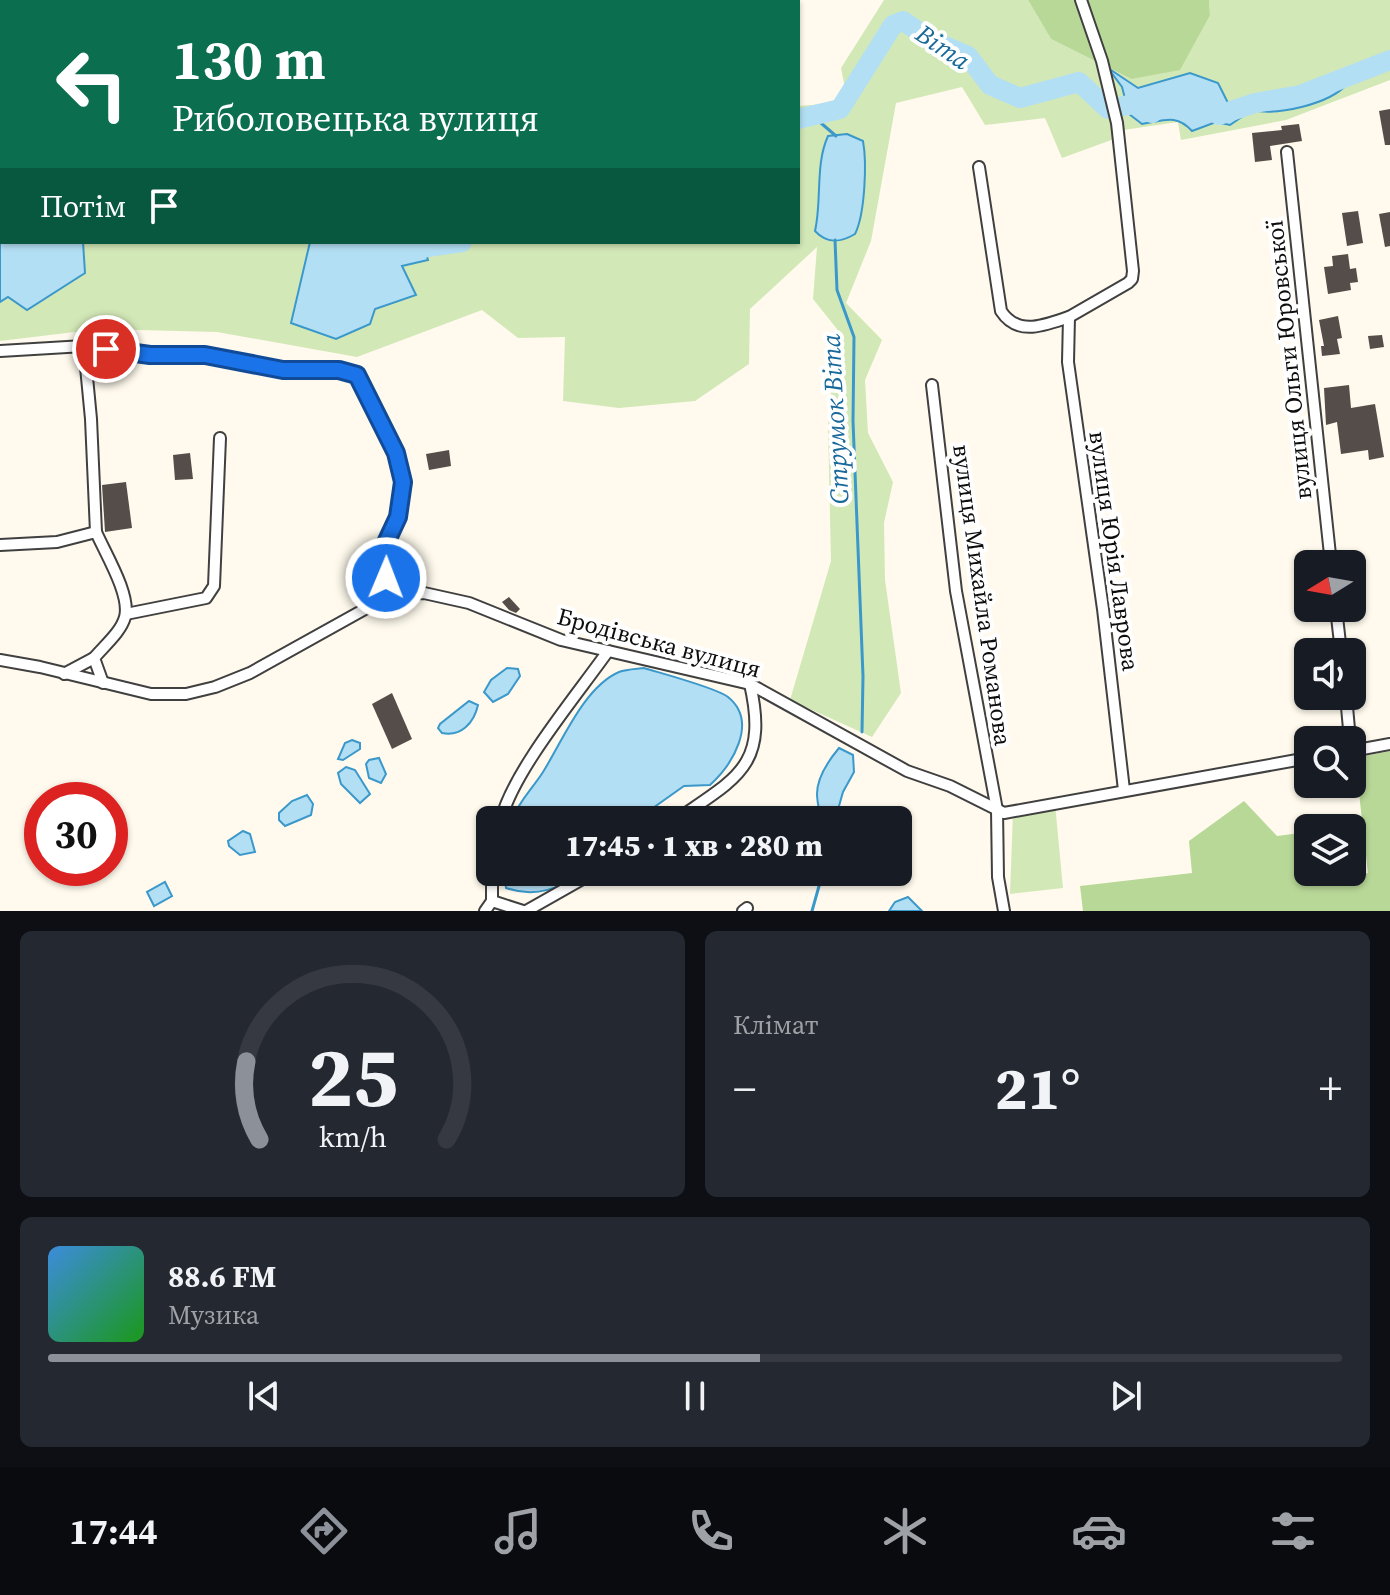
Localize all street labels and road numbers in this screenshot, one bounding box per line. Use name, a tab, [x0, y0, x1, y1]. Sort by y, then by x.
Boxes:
street label: вулиця Ольги Юровської	[1257, 218, 1320, 501]
street label: вулиця Юрія Лаврова	[1081, 429, 1148, 674]
street label: вулиця Михайла Романова	[945, 442, 1020, 749]
street label: Бродівська вулиця	[554, 599, 765, 686]

